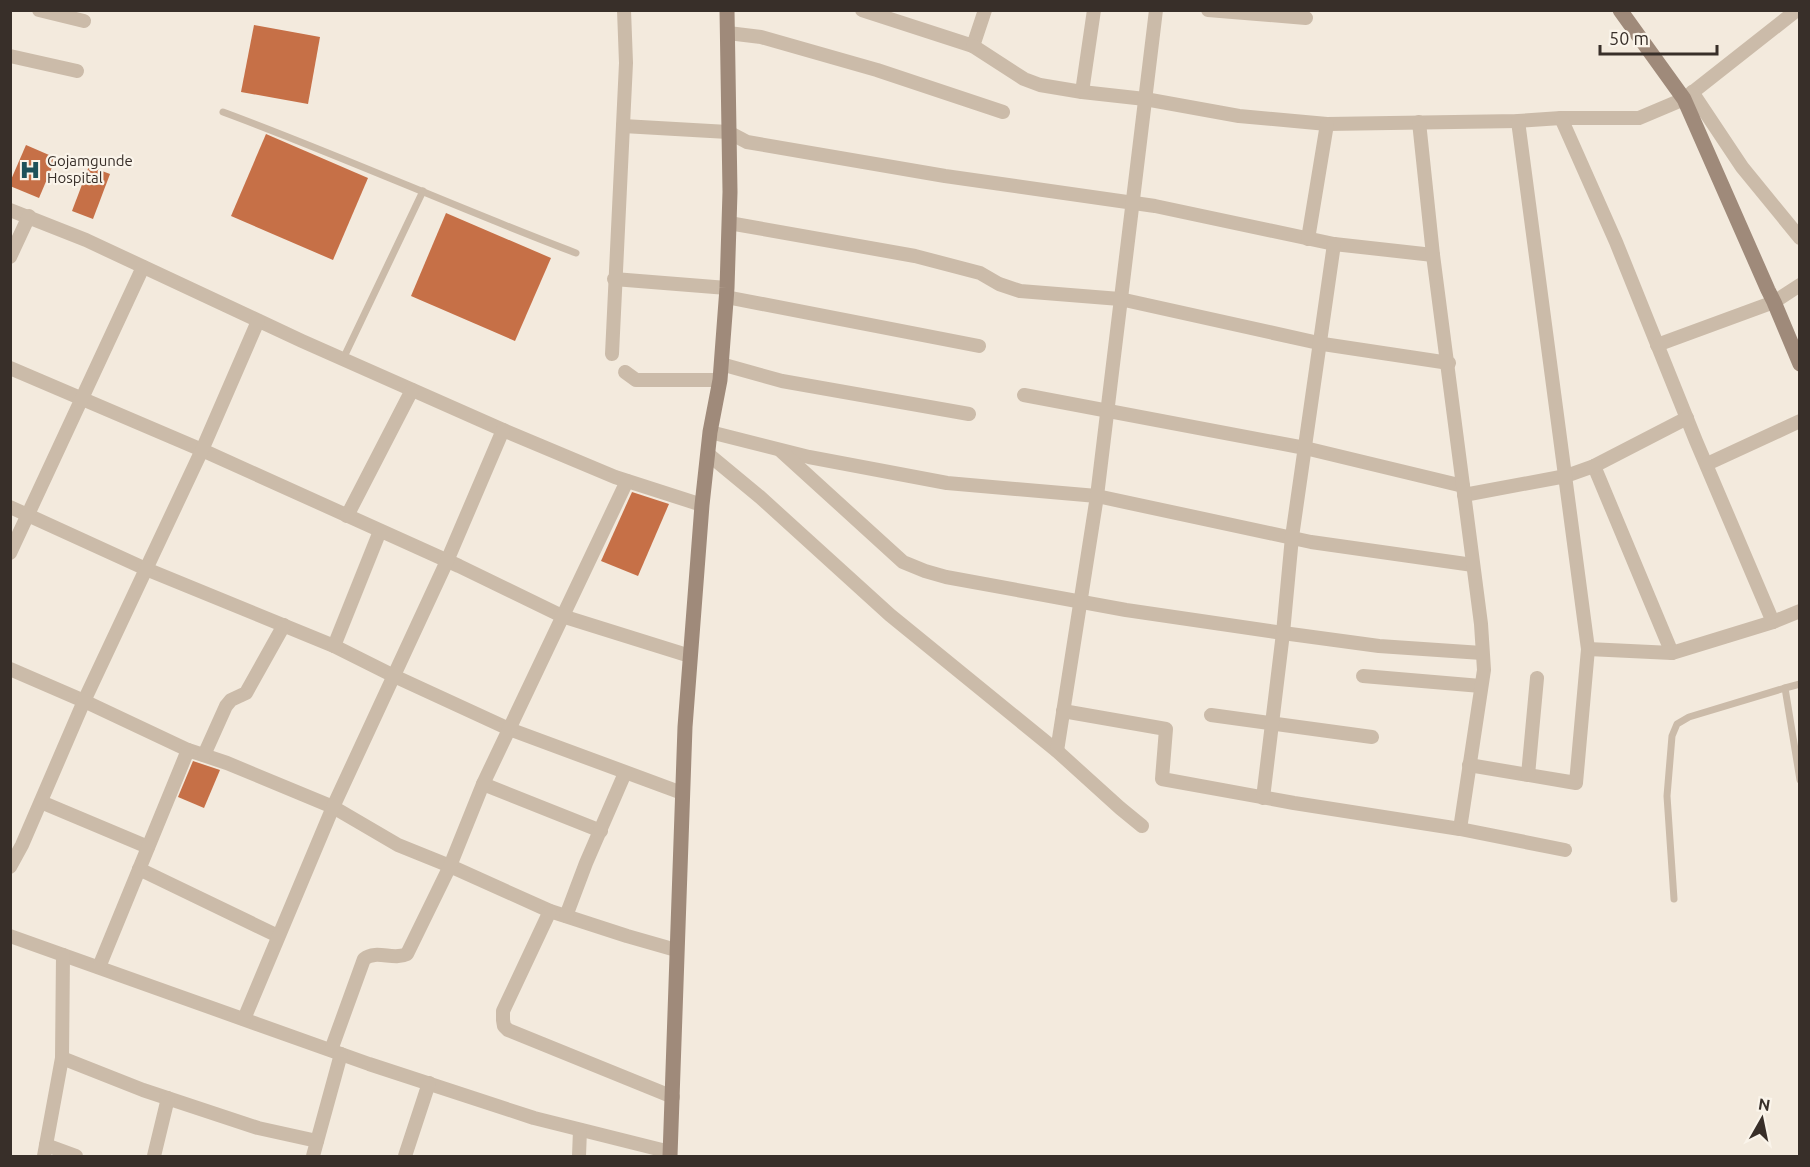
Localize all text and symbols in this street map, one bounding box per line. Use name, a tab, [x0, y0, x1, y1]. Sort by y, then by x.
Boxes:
scale bar	[1600, 18, 1717, 56]
text: 50 m	[1609, 28, 1649, 48]
place label: Gojamgunde Hospital	[47, 152, 133, 186]
hospital icon: Gojamgunde Hospital	[18, 158, 42, 182]
north arrow	[1732, 1089, 1792, 1149]
text: N	[1757, 1094, 1772, 1114]

